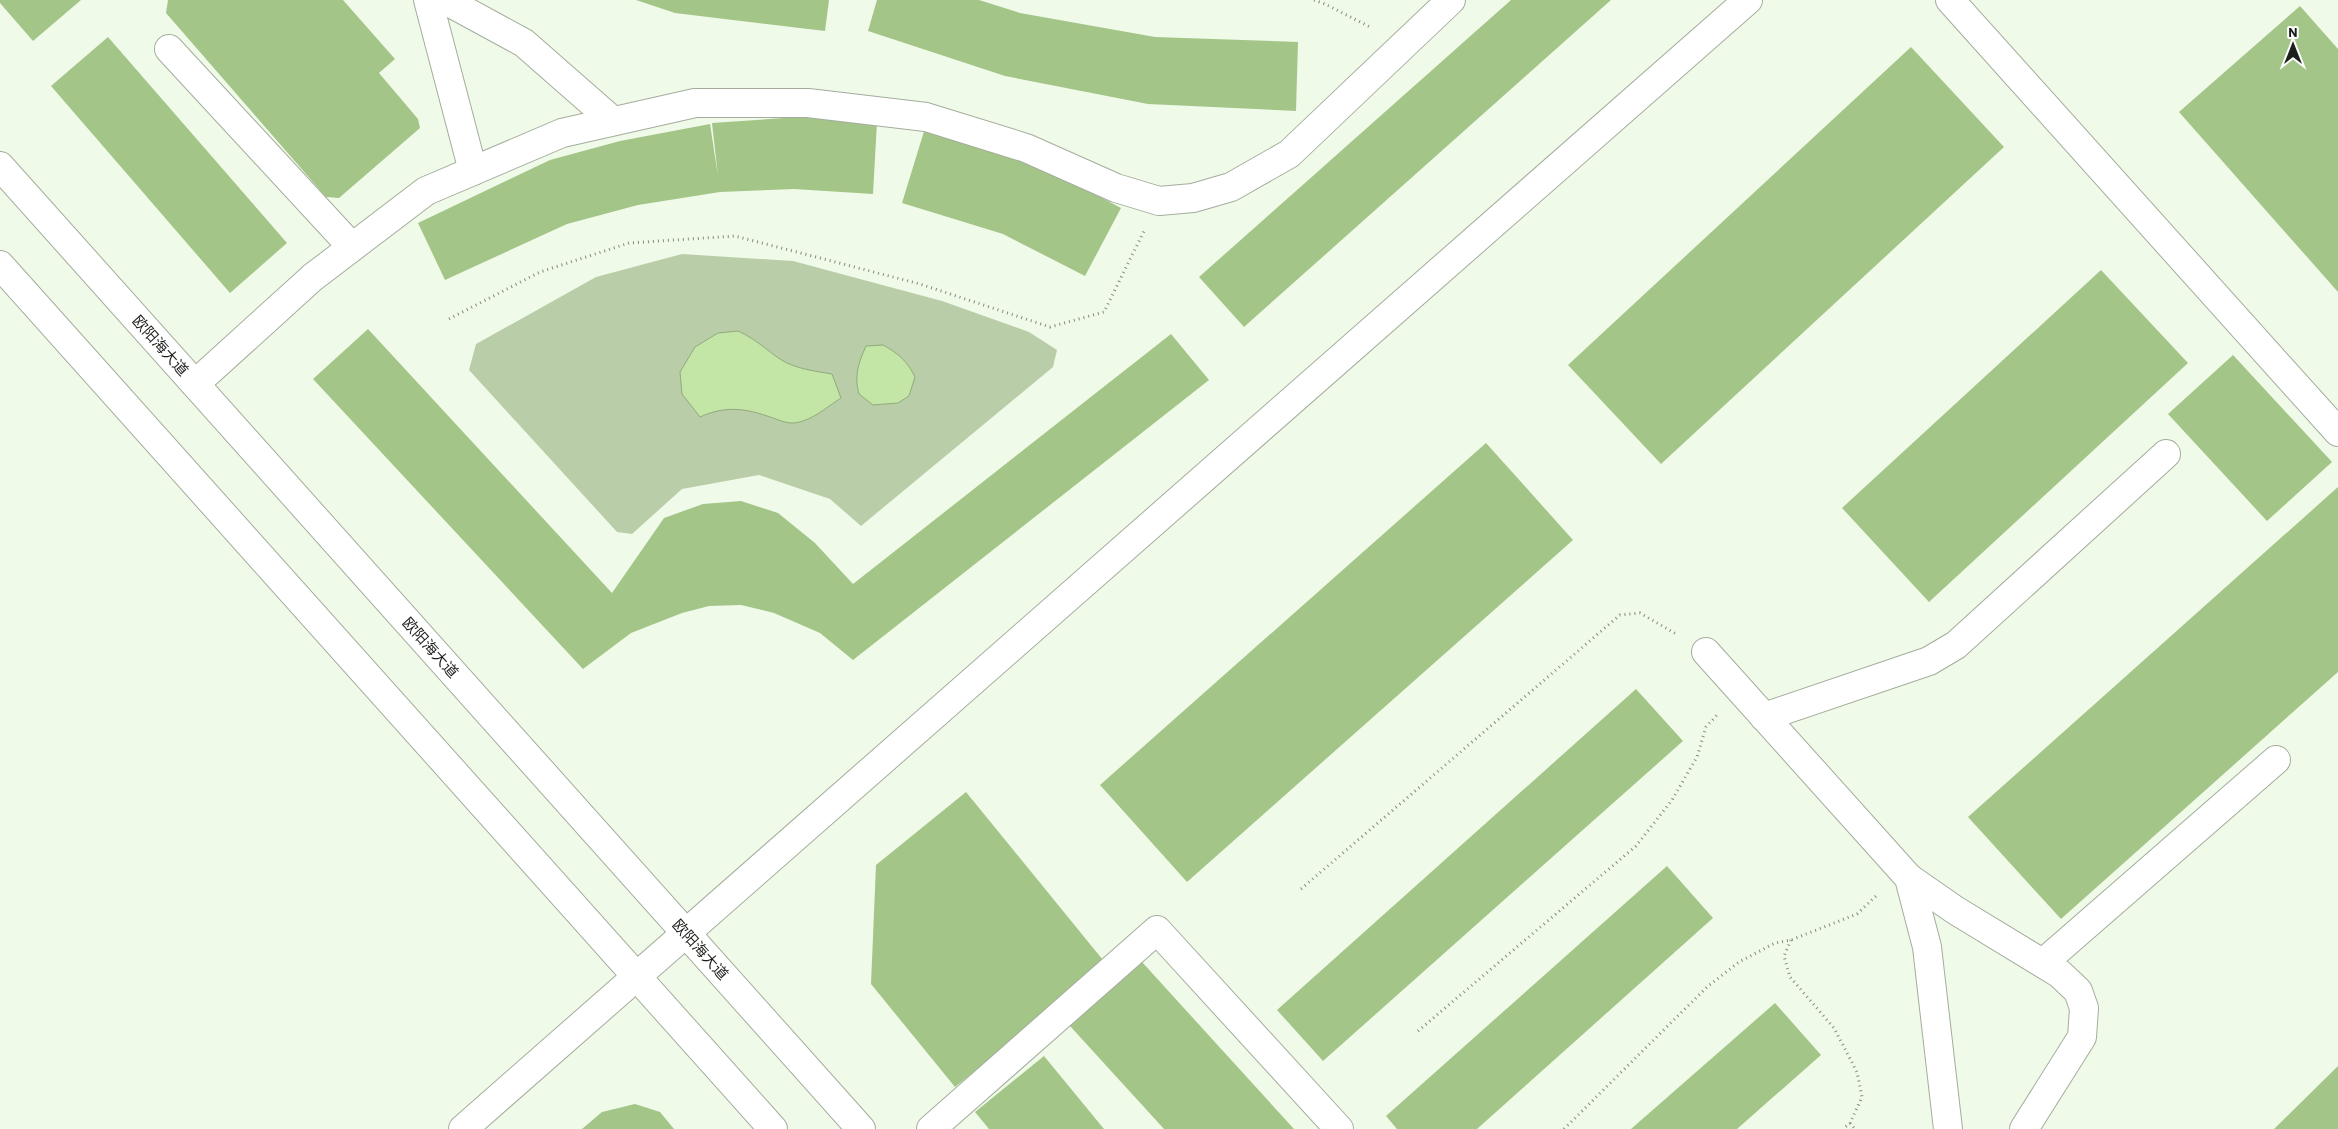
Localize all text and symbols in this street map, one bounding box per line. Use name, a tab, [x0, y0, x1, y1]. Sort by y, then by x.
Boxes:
north arrow	[2268, 20, 2318, 70]
text: N	[2288, 23, 2298, 40]
street label: 欧阳海大道	[129, 311, 193, 379]
street label: 欧阳海大道	[399, 613, 463, 681]
street label: 欧阳海大道	[669, 915, 733, 983]

